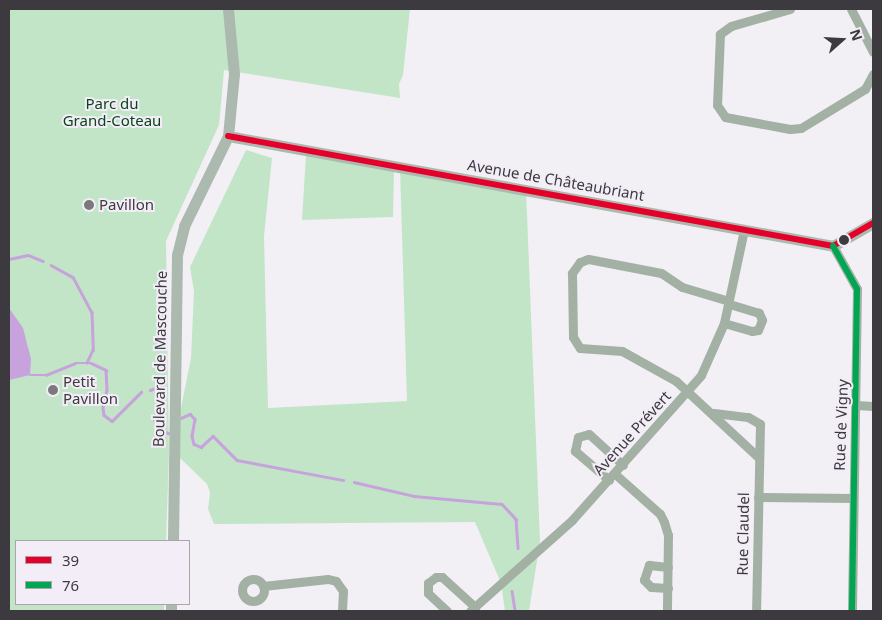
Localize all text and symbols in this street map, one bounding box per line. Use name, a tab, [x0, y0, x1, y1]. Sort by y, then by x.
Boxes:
north arrow	[817, 15, 867, 65]
text: N	[846, 26, 867, 43]
park label: Parc du Grand-Coteau	[63, 94, 161, 129]
street label: Avenue de Châteaubriant	[466, 156, 646, 204]
place label: Pavillon	[99, 196, 154, 214]
marker: Pavillon	[83, 199, 95, 211]
unlabelled marker	[839, 235, 849, 245]
street label: Boulevard de Mascouche	[149, 271, 171, 447]
place label: Petit Pavillon	[63, 372, 118, 407]
street label: Rue de Vigny	[830, 379, 852, 471]
marker: Petit Pavillon	[47, 384, 59, 396]
street label: Avenue Prévert	[589, 387, 675, 479]
street label: Rue Claudel	[733, 492, 753, 576]
legend	[15, 540, 190, 605]
text: 39	[62, 550, 79, 570]
text: 76	[62, 575, 79, 595]

